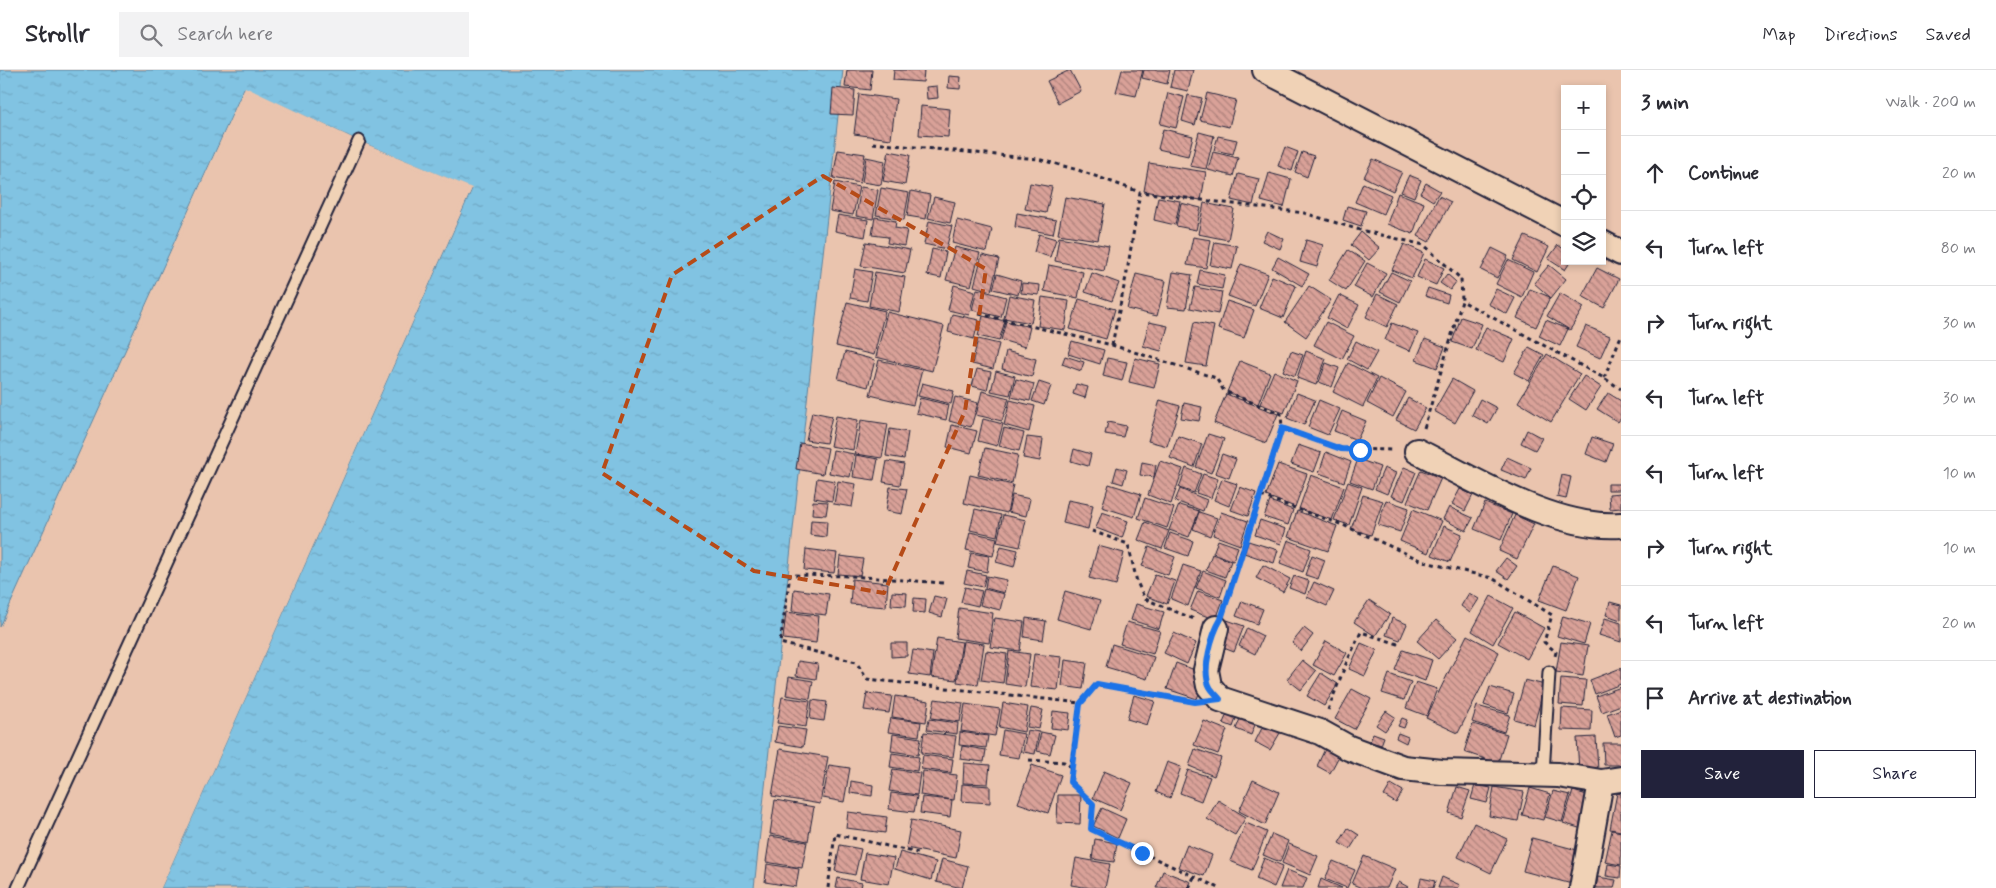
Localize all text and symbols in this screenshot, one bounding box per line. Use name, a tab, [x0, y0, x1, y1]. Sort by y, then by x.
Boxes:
search box	[119, 12, 469, 57]
text: Strollr	[25, 19, 89, 50]
icon: search	[137, 21, 165, 49]
text: Search here	[177, 22, 273, 47]
text: Map	[1763, 23, 1796, 47]
text: Directions	[1824, 23, 1898, 47]
text: Saved	[1926, 23, 1971, 47]
map controls	[1561, 85, 1606, 265]
button: +	[1561, 85, 1606, 130]
text: 3 min	[1641, 89, 1689, 117]
text: Walk · 200 m	[1885, 92, 1976, 113]
button: −	[1561, 130, 1606, 175]
icon: ahead	[1641, 159, 1669, 187]
text: Continue	[1688, 161, 1759, 186]
text: 20 m	[1942, 163, 1976, 184]
button: locate	[1561, 175, 1606, 220]
button: layers	[1561, 220, 1606, 265]
icon: left	[1641, 234, 1669, 262]
text: Turn left	[1688, 236, 1764, 261]
text: 80 m	[1941, 238, 1976, 259]
icon: right	[1641, 309, 1669, 337]
text: Turn right	[1688, 311, 1772, 336]
text: 30 m	[1943, 313, 1976, 334]
icon: left	[1641, 384, 1669, 412]
text: Turn left	[1688, 386, 1764, 411]
text: 30 m	[1943, 388, 1976, 409]
route start	[1349, 439, 1372, 462]
icon: left	[1641, 459, 1669, 487]
text: Turn left	[1688, 461, 1764, 486]
text: 10 m	[1943, 463, 1976, 484]
icon: right	[1641, 534, 1669, 562]
text: Turn right	[1688, 536, 1772, 561]
text: 10 m	[1943, 538, 1976, 559]
icon: left	[1641, 609, 1669, 637]
text: Turn left	[1688, 611, 1764, 636]
text: 20 m	[1942, 613, 1976, 634]
icon: arrive	[1641, 684, 1669, 712]
text: Arrive at destination	[1688, 686, 1852, 711]
button: Save	[1641, 750, 1804, 798]
button: Share	[1814, 750, 1976, 798]
route end	[1131, 842, 1154, 865]

